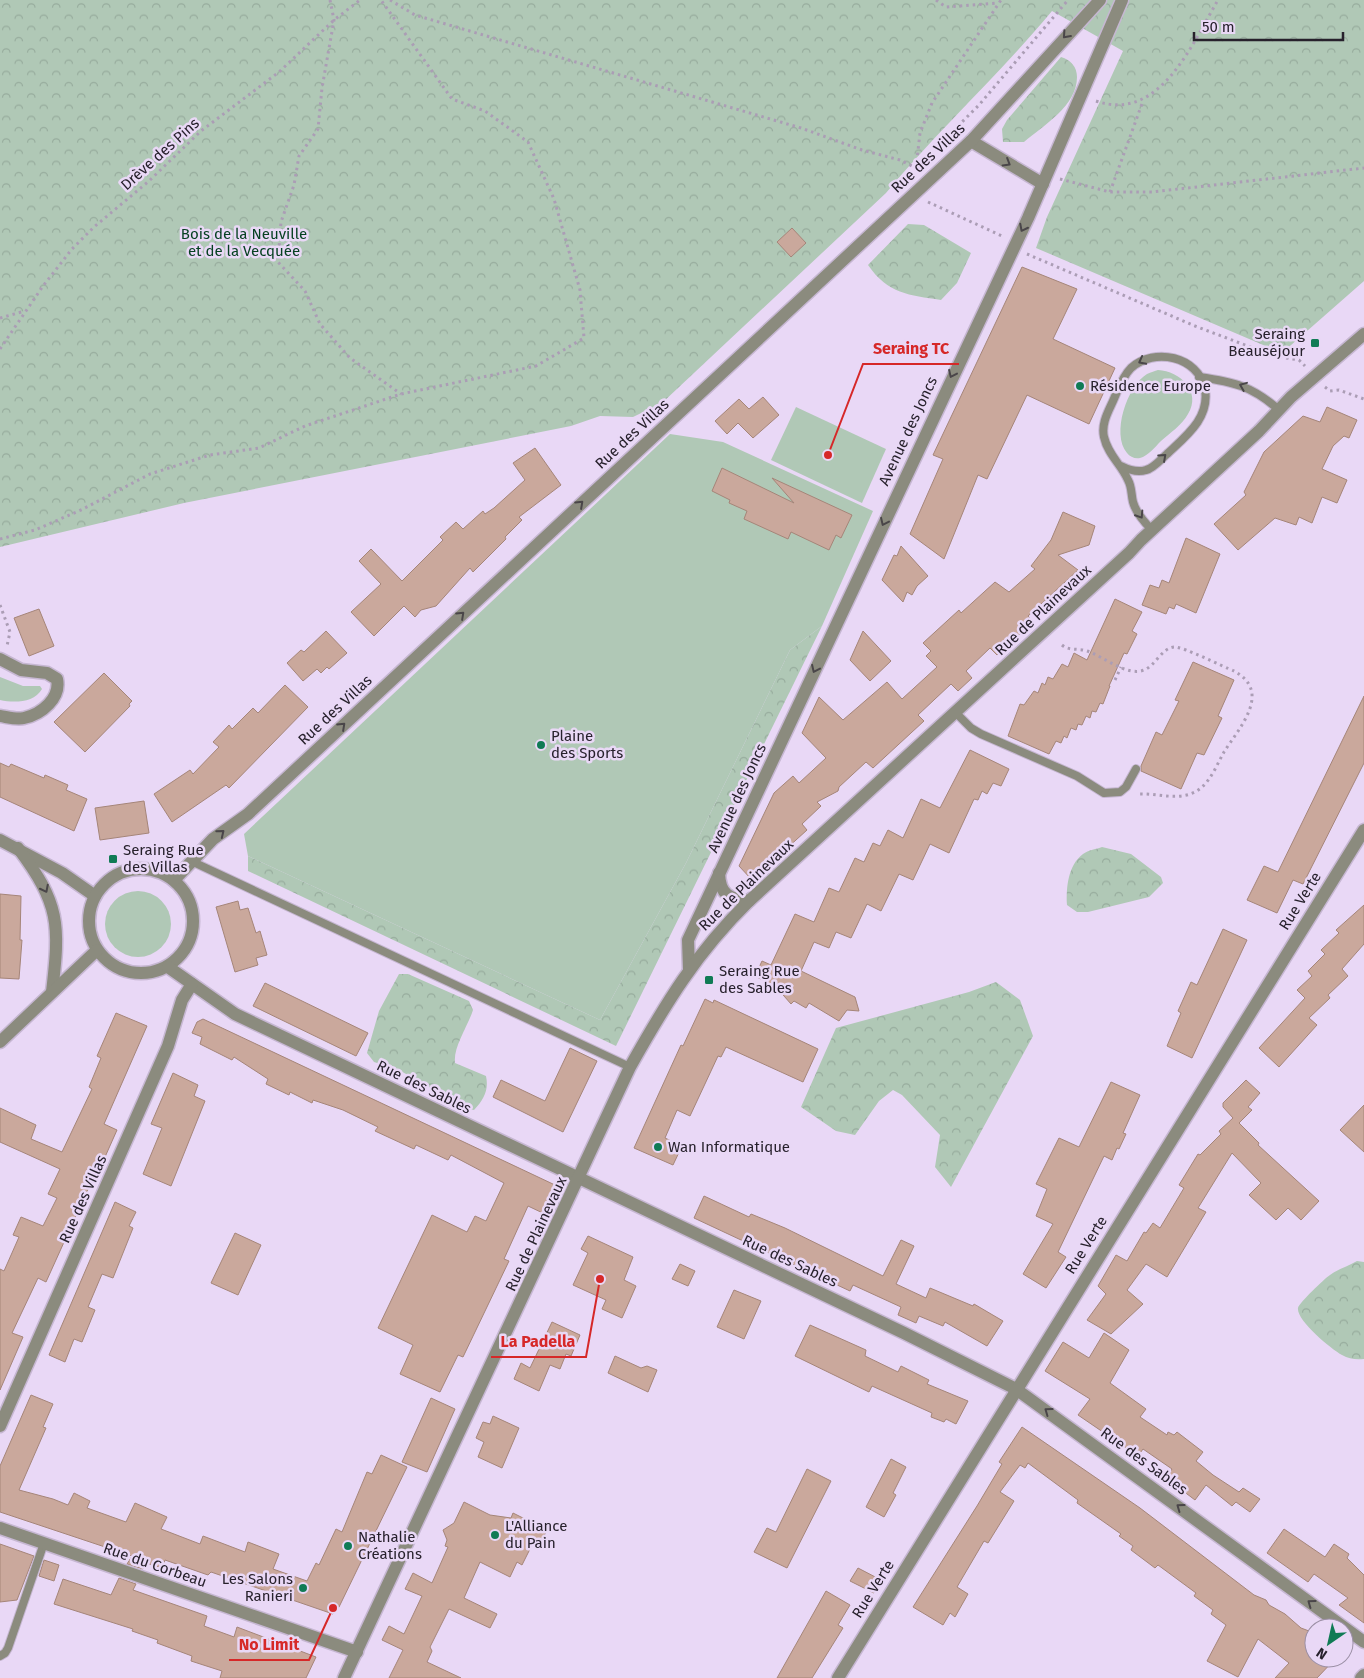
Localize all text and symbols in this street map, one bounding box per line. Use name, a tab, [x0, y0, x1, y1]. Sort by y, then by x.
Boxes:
scale bar	[1194, 10, 1343, 42]
text: 50 m	[1202, 18, 1235, 36]
one-way arrow	[1063, 30, 1072, 39]
street label: Drève des Pins	[117, 114, 203, 194]
street label: Rue des Villas	[887, 119, 969, 197]
one-way arrow	[1002, 156, 1011, 166]
one-way arrow	[1019, 223, 1029, 232]
park label: Bois de la Neuville et de la Vecquée	[181, 225, 307, 260]
place label: Seraing Beauséjour	[1228, 325, 1305, 360]
callout: Seraing TC	[863, 333, 959, 364]
marker: Seraing Beauséjour	[1309, 337, 1321, 349]
text: Seraing TC	[873, 339, 950, 358]
one-way arrow	[1139, 355, 1148, 365]
one-way arrow	[949, 369, 959, 378]
street label: Avenue des Joncs	[875, 374, 941, 488]
place label: Résidence Europe	[1090, 377, 1211, 395]
marker: Résidence Europe	[1074, 380, 1086, 392]
one-way arrow	[1239, 381, 1247, 391]
street label: Rue des Villas	[591, 395, 673, 473]
one-way arrow	[1158, 454, 1167, 463]
one-way arrow	[574, 501, 583, 510]
one-way arrow	[1134, 510, 1143, 519]
one-way arrow	[879, 517, 890, 526]
street label: Rue de Plainevaux	[991, 560, 1095, 659]
one-way arrow	[456, 612, 465, 621]
one-way arrow	[811, 664, 821, 673]
street label: Rue des Villas	[294, 671, 376, 749]
one-way arrow	[337, 723, 346, 732]
place label: Plaine des Sports	[551, 727, 623, 762]
marker: Plaine des Sports	[535, 739, 547, 751]
street label: Avenue des Joncs	[704, 741, 770, 855]
one-way arrow	[215, 831, 224, 839]
street label: Rue de Plainevaux	[695, 835, 798, 935]
place label: Seraing Rue des Villas	[123, 841, 204, 876]
marker: Seraing Rue des Villas	[107, 853, 119, 865]
street label: Rue Verte	[1275, 869, 1325, 933]
one-way arrow	[39, 884, 49, 893]
place label: Seraing Rue des Sables	[719, 962, 800, 997]
marker: Seraing Rue des Sables	[703, 974, 715, 986]
street label: Rue des Sables	[374, 1056, 474, 1118]
place label: Wan Informatique	[668, 1138, 790, 1156]
marker: Wan Informatique	[652, 1141, 664, 1153]
street label: Rue des Villas	[56, 1152, 110, 1246]
street label: Rue de Plainevaux	[502, 1173, 571, 1294]
street label: Rue Verte	[1061, 1213, 1111, 1277]
street label: Rue des Sables	[740, 1231, 840, 1291]
callout: La Padella	[491, 1326, 586, 1357]
text: La Padella	[501, 1332, 576, 1351]
one-way arrow	[1044, 1408, 1054, 1417]
street label: Rue des Sables	[1097, 1423, 1191, 1499]
one-way arrow	[1177, 1504, 1186, 1512]
place label: L'Alliance du Pain	[505, 1517, 567, 1552]
place label: Nathalie Créations	[358, 1528, 422, 1563]
marker: L'Alliance du Pain	[489, 1529, 501, 1541]
street label: Rue du Corbeau	[101, 1539, 209, 1591]
marker: Nathalie Créations	[342, 1540, 354, 1552]
street label: Rue Verte	[848, 1557, 898, 1621]
place label: Les Salons Ranieri	[222, 1570, 293, 1605]
marker: Les Salons Ranieri	[297, 1582, 309, 1594]
one-way arrow	[1307, 1600, 1317, 1609]
north arrow	[1304, 1618, 1354, 1668]
callout: No Limit	[229, 1629, 309, 1660]
text: No Limit	[239, 1635, 300, 1654]
text: N	[1313, 1644, 1331, 1663]

